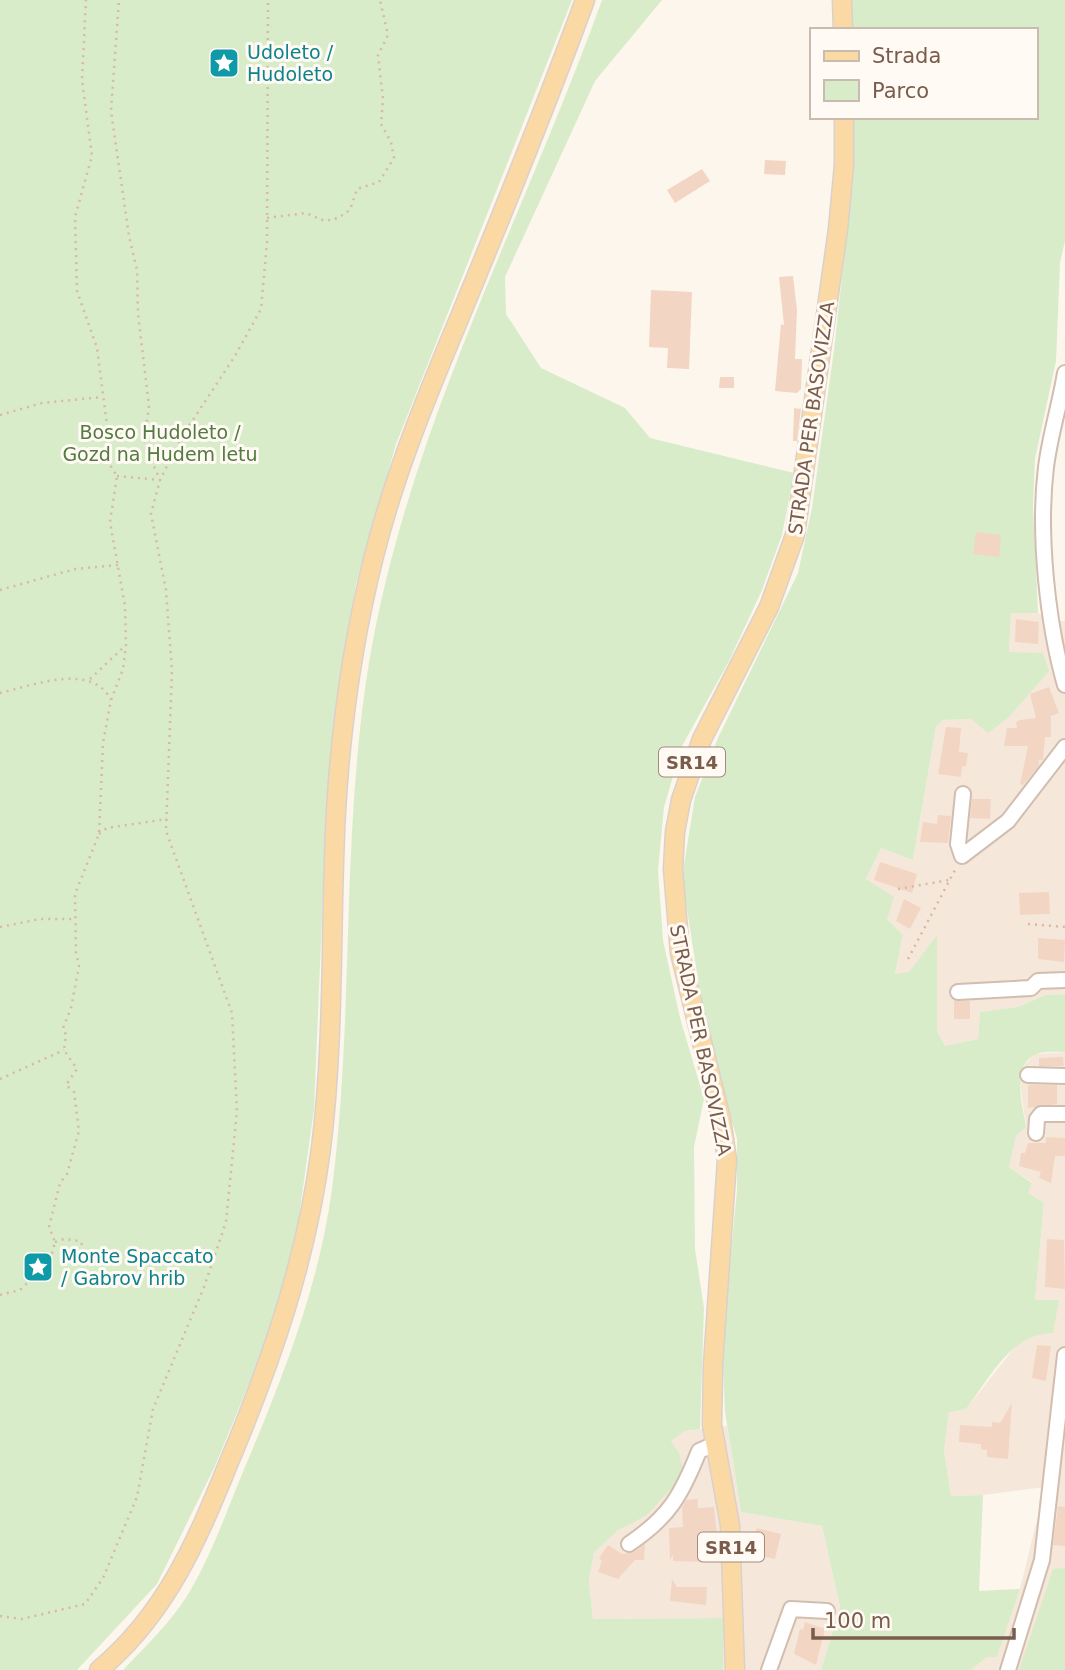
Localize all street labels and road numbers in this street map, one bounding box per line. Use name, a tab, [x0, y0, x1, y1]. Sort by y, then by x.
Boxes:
street label: STRADA PER BASOVIZZA	[784, 300, 838, 536]
road number: SR14	[659, 748, 725, 776]
street label: STRADA PER BASOVIZZA	[666, 923, 736, 1157]
road number: SR14	[698, 1532, 764, 1562]

